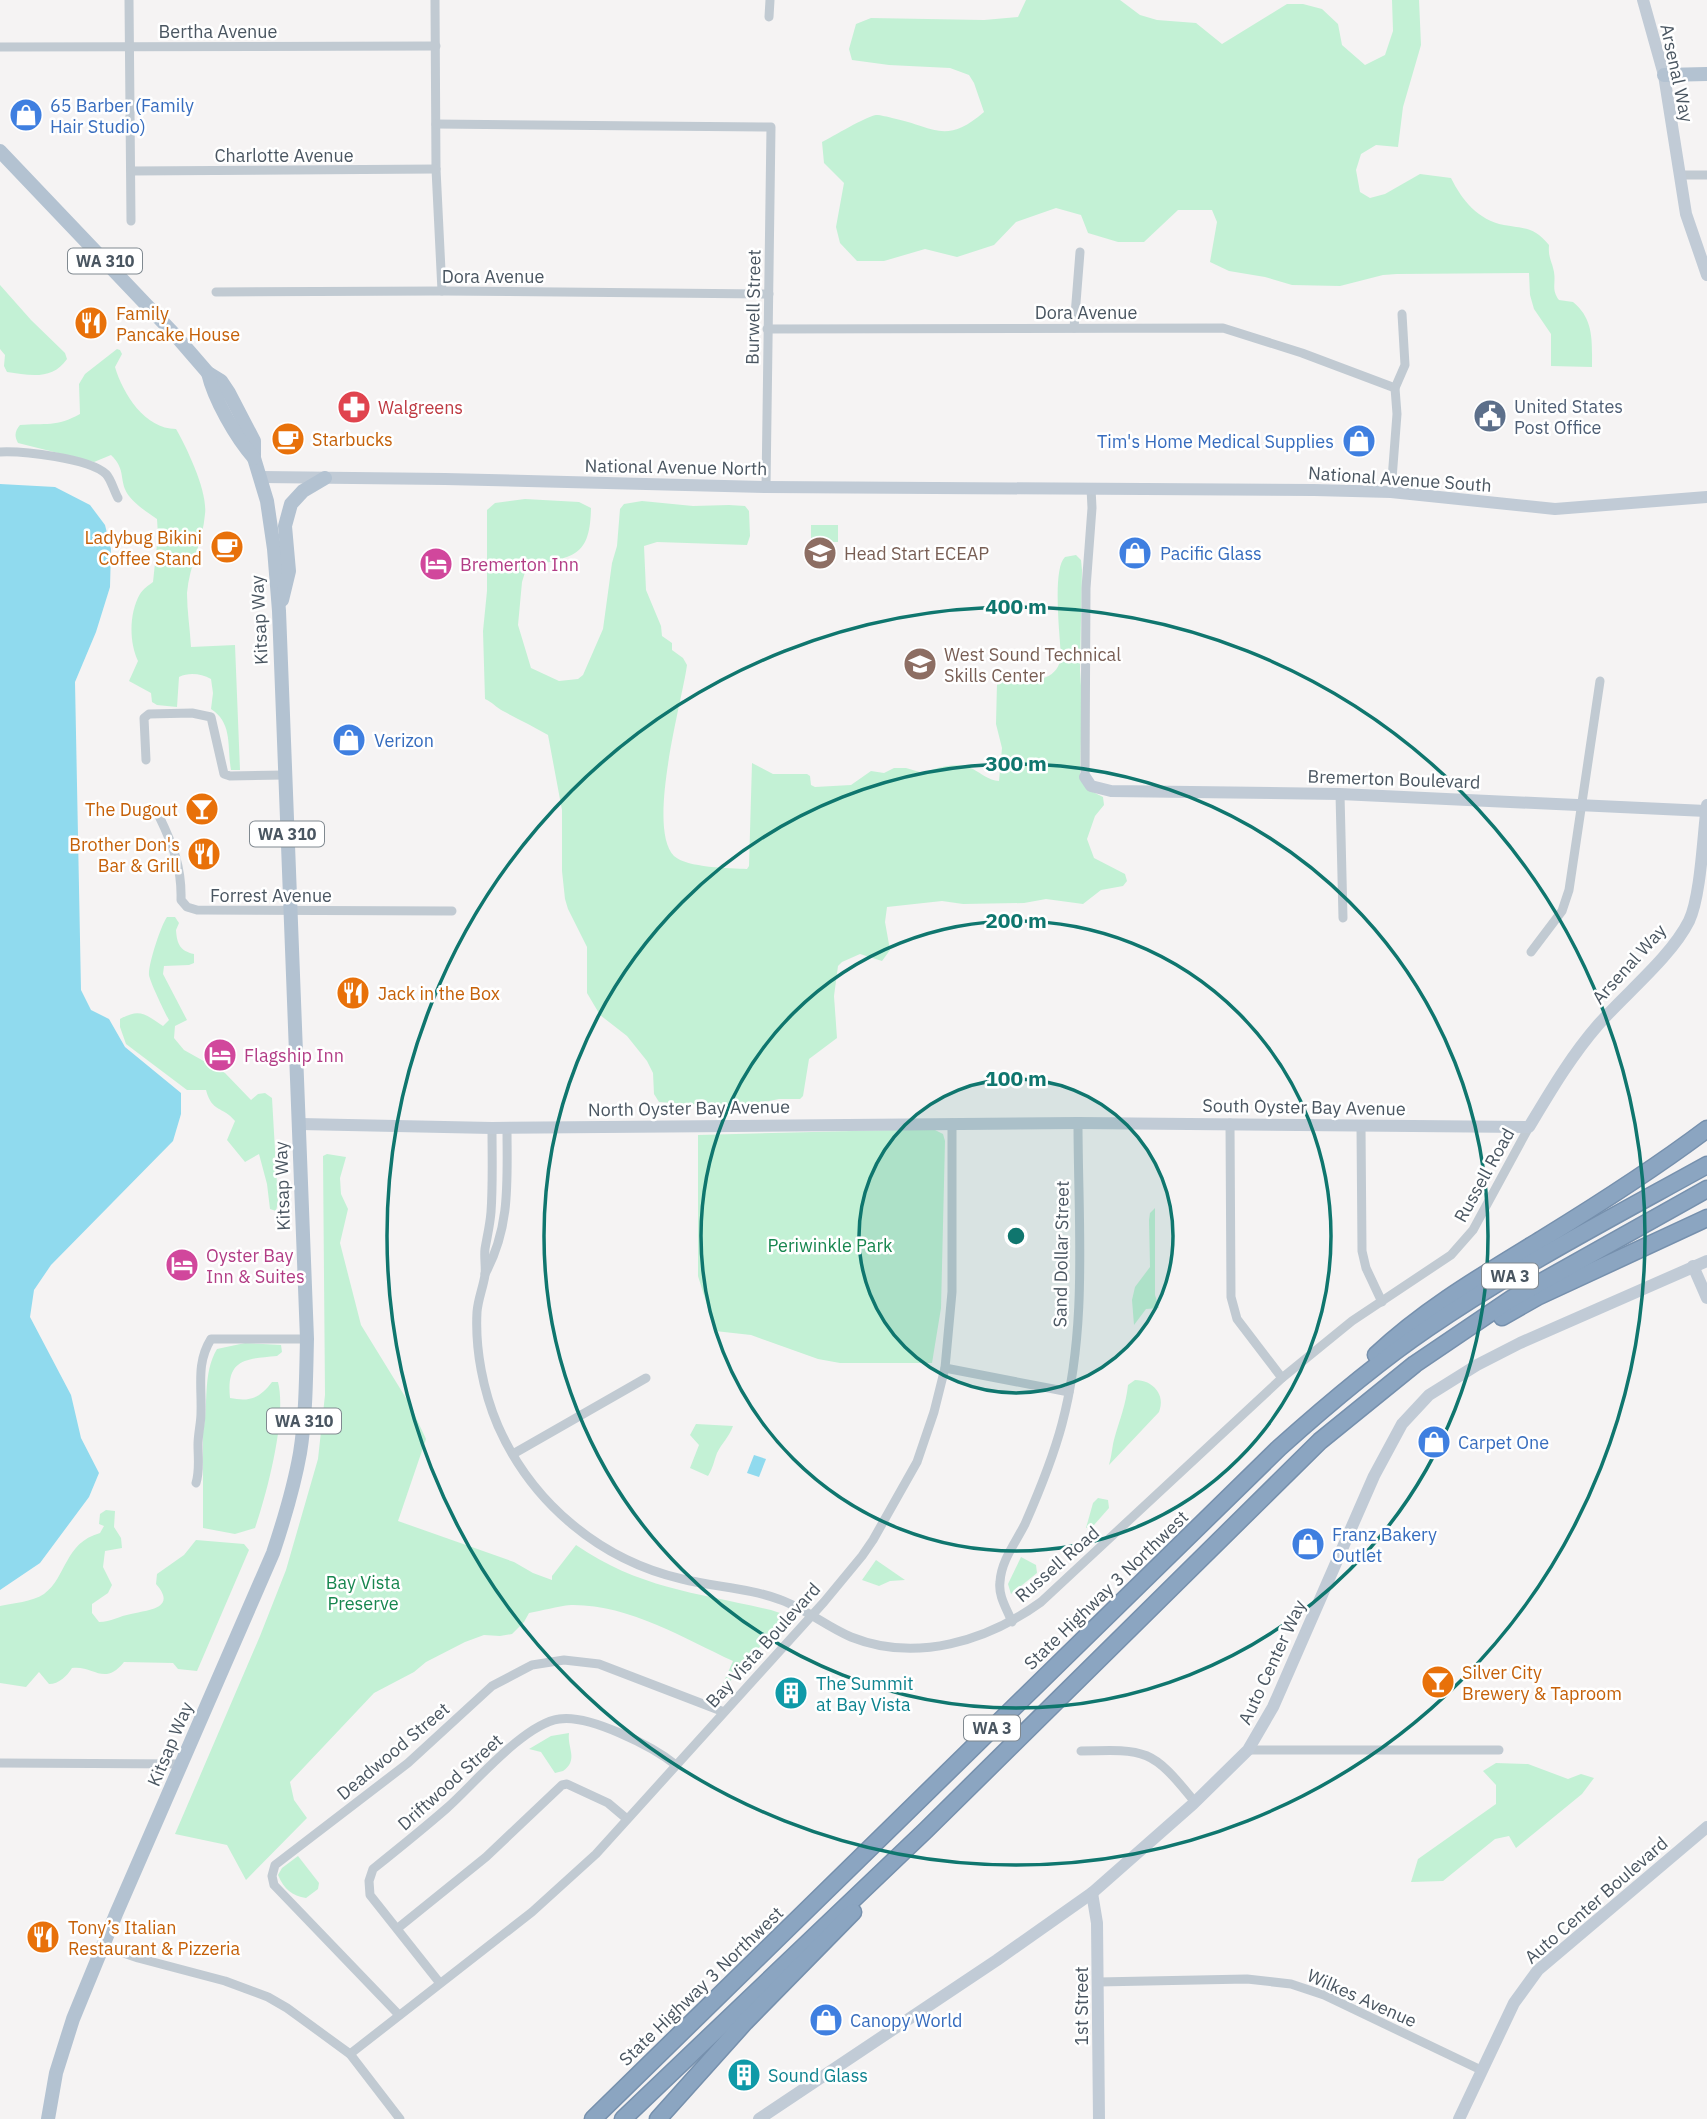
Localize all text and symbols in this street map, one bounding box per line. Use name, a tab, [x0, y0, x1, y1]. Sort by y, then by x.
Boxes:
street label: Bertha Avenue	[159, 20, 278, 43]
street label: Arsenal Way	[1655, 22, 1699, 124]
place label: 65 Barber (Family Hair Studio)	[50, 94, 194, 138]
shop icon: 65 Barber (Family Hair Studio)	[7, 96, 45, 134]
street label: Charlotte Avenue	[214, 144, 354, 167]
road number: WA 310	[68, 248, 142, 274]
street label: Burwell Street	[740, 249, 766, 365]
street label: Dora Avenue	[442, 265, 544, 288]
street label: Dora Avenue	[1035, 301, 1137, 324]
place label: Family Pancake House	[116, 302, 240, 346]
restaurant icon: Family Pancake House	[72, 304, 110, 342]
pharmacy icon: Walgreens	[335, 388, 373, 426]
place label: United States Post Office	[1514, 395, 1623, 439]
place label: Walgreens	[378, 396, 463, 419]
public building icon: United States Post Office	[1471, 397, 1509, 435]
cafe icon: Starbucks	[269, 420, 307, 458]
shop icon: Tim's Home Medical Supplies	[1340, 422, 1378, 460]
place label: Starbucks	[312, 428, 393, 451]
place label: Tim's Home Medical Supplies	[1097, 430, 1334, 453]
street label: National Avenue North	[585, 454, 767, 480]
street label: National Avenue South	[1307, 461, 1493, 497]
place label: Ladybug Bikini Coffee Stand	[85, 526, 202, 570]
cafe icon: Ladybug Bikini Coffee Stand	[208, 528, 246, 566]
school or university icon: Head Start ECEAP	[801, 534, 839, 572]
shop icon: Pacific Glass	[1116, 534, 1154, 572]
place label: Head Start ECEAP	[844, 542, 989, 565]
place label: Pacific Glass	[1160, 542, 1262, 565]
hotel icon: Bremerton Inn	[417, 545, 455, 583]
place label: Bremerton Inn	[460, 553, 579, 576]
street label: Kitsap Way	[245, 575, 273, 665]
text: 400 m	[985, 592, 1047, 620]
place label: West Sound Technical Skills Center	[944, 643, 1121, 687]
school or university icon: West Sound Technical Skills Center	[901, 645, 939, 683]
shop icon: Verizon	[330, 721, 368, 759]
place label: Verizon	[374, 729, 434, 752]
text: 300 m	[985, 749, 1047, 777]
street label: Bremerton Boulevard	[1307, 764, 1481, 794]
bar icon: The Dugout	[183, 790, 221, 828]
place label: The Dugout	[85, 798, 178, 821]
road number: WA 310	[250, 821, 324, 846]
place label: Brother Don's Bar & Grill	[69, 833, 180, 877]
restaurant icon: Brother Don's Bar & Grill	[185, 835, 223, 873]
street label: Forrest Avenue	[210, 884, 332, 907]
text: 200 m	[985, 906, 1047, 934]
street label: Arsenal Way	[1587, 919, 1671, 1009]
restaurant icon: Jack in the Box	[334, 974, 372, 1012]
place label: Jack in the Box	[378, 982, 500, 1005]
hotel icon: Flagship Inn	[201, 1036, 239, 1074]
place label: Flagship Inn	[244, 1044, 344, 1067]
text: 100 m	[985, 1064, 1047, 1092]
street label: South Oyster Bay Avenue	[1202, 1094, 1406, 1120]
street label: North Oyster Bay Avenue	[588, 1095, 790, 1121]
street label: Russell Road	[1449, 1124, 1519, 1226]
street label: Kitsap Way	[269, 1141, 295, 1231]
street label: Sand Dollar Street	[1048, 1180, 1074, 1328]
centre of rings	[1004, 1224, 1028, 1248]
park label: Periwinkle Park	[767, 1234, 893, 1257]
place label: Oyster Bay Inn & Suites	[206, 1244, 305, 1288]
hotel icon: Oyster Bay Inn & Suites	[163, 1246, 201, 1284]
road number: WA 3	[1482, 1264, 1538, 1288]
road number: WA 310	[267, 1408, 341, 1434]
shop icon: Carpet One	[1415, 1423, 1453, 1461]
place label: Carpet One	[1458, 1431, 1549, 1454]
street label: State Highway 3 Northwest	[1019, 1505, 1193, 1675]
street label: Russell Road	[1010, 1521, 1104, 1607]
place label: Franz Bakery Outlet	[1332, 1523, 1437, 1567]
shop icon: Franz Bakery Outlet	[1289, 1525, 1327, 1563]
park label: Bay Vista Preserve	[326, 1571, 401, 1615]
street label: Bay Vista Boulevard	[701, 1578, 825, 1712]
street label: Auto Center Way	[1233, 1596, 1311, 1728]
place label: Silver City Brewery & Taproom	[1462, 1661, 1622, 1705]
bar icon: Silver City Brewery & Taproom	[1419, 1663, 1457, 1701]
place label: The Summit at Bay Vista	[816, 1672, 914, 1716]
building icon: The Summit at Bay Vista	[772, 1674, 810, 1712]
street label: Deadwood Street	[332, 1697, 454, 1805]
street label: Kitsap Way	[142, 1698, 198, 1790]
road number: WA 3	[964, 1716, 1020, 1740]
street label: Driftwood Street	[393, 1729, 507, 1835]
street label: Auto Center Boulevard	[1520, 1831, 1672, 1969]
street label: State Highway 3 Northwest	[614, 1901, 788, 2071]
place label: Tony’s Italian Restaurant & Pizzeria	[68, 1916, 241, 1960]
restaurant icon: Tony’s Italian Restaurant & Pizzeria	[24, 1918, 62, 1956]
street label: Wilkes Avenue	[1304, 1964, 1421, 2032]
street label: 1st Street	[1070, 1966, 1093, 2046]
shop icon: Canopy World	[807, 2001, 845, 2039]
place label: Canopy World	[850, 2009, 962, 2032]
building icon: Sound Glass	[725, 2056, 763, 2094]
place label: Sound Glass	[768, 2064, 868, 2087]

